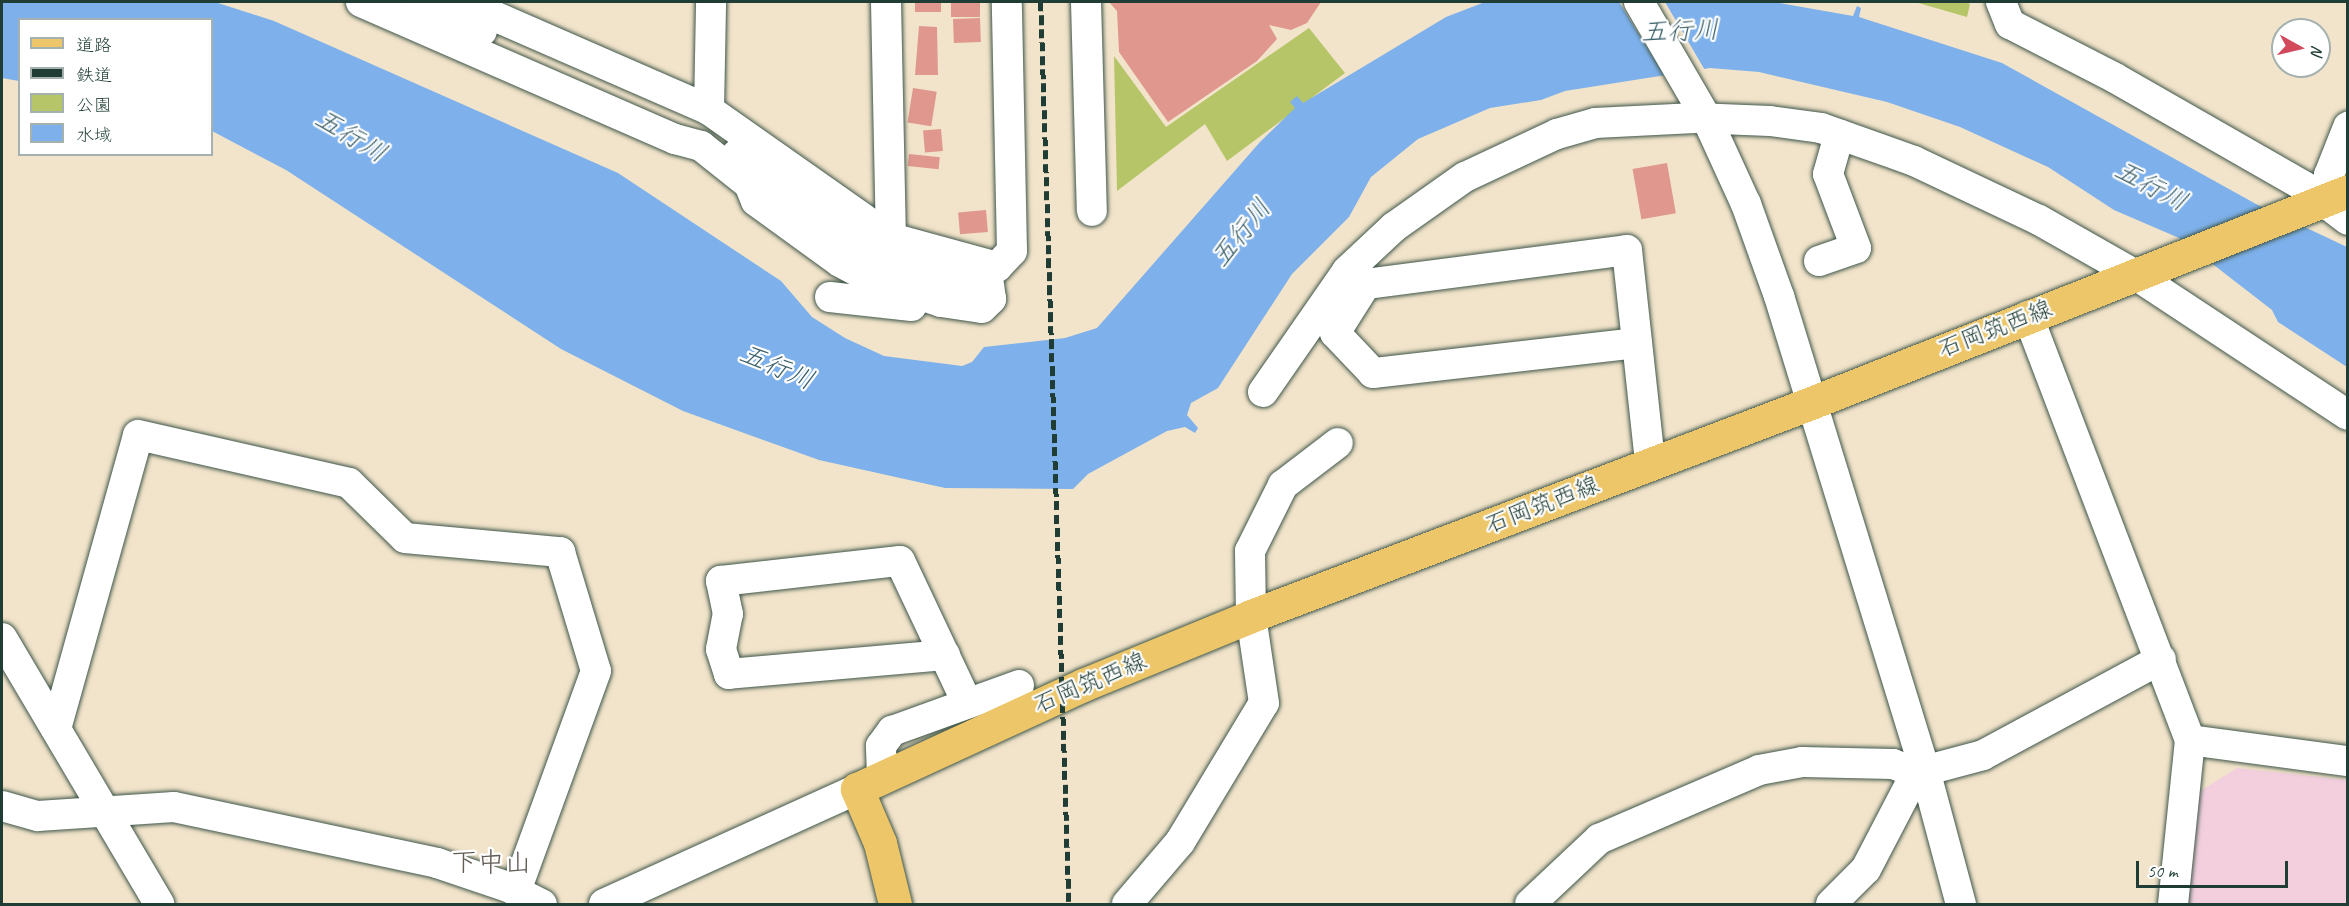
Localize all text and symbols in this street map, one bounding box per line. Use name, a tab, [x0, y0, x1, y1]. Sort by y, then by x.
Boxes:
water label: 五行川	[1640, 14, 1720, 48]
legend	[18, 18, 213, 156]
north arrow	[2271, 18, 2331, 78]
text: 道路	[76, 34, 112, 56]
text: N	[2306, 44, 2327, 57]
text: 鉄道	[76, 64, 112, 86]
text: 公園	[76, 94, 112, 116]
water label: 五行川	[310, 103, 392, 169]
text: 水域	[76, 124, 112, 146]
water label: 五行川	[2109, 154, 2193, 218]
water label: 五行川	[1204, 193, 1278, 273]
street label: 石岡筑西線	[1934, 294, 2056, 364]
water label: 五行川	[735, 337, 819, 397]
street label: 石岡筑西線	[1481, 470, 1603, 540]
street label: 石岡筑西線	[1029, 646, 1151, 720]
district label: 下中山	[451, 847, 531, 879]
scale bar	[2139, 849, 2290, 887]
text: 50 m	[2147, 860, 2178, 882]

